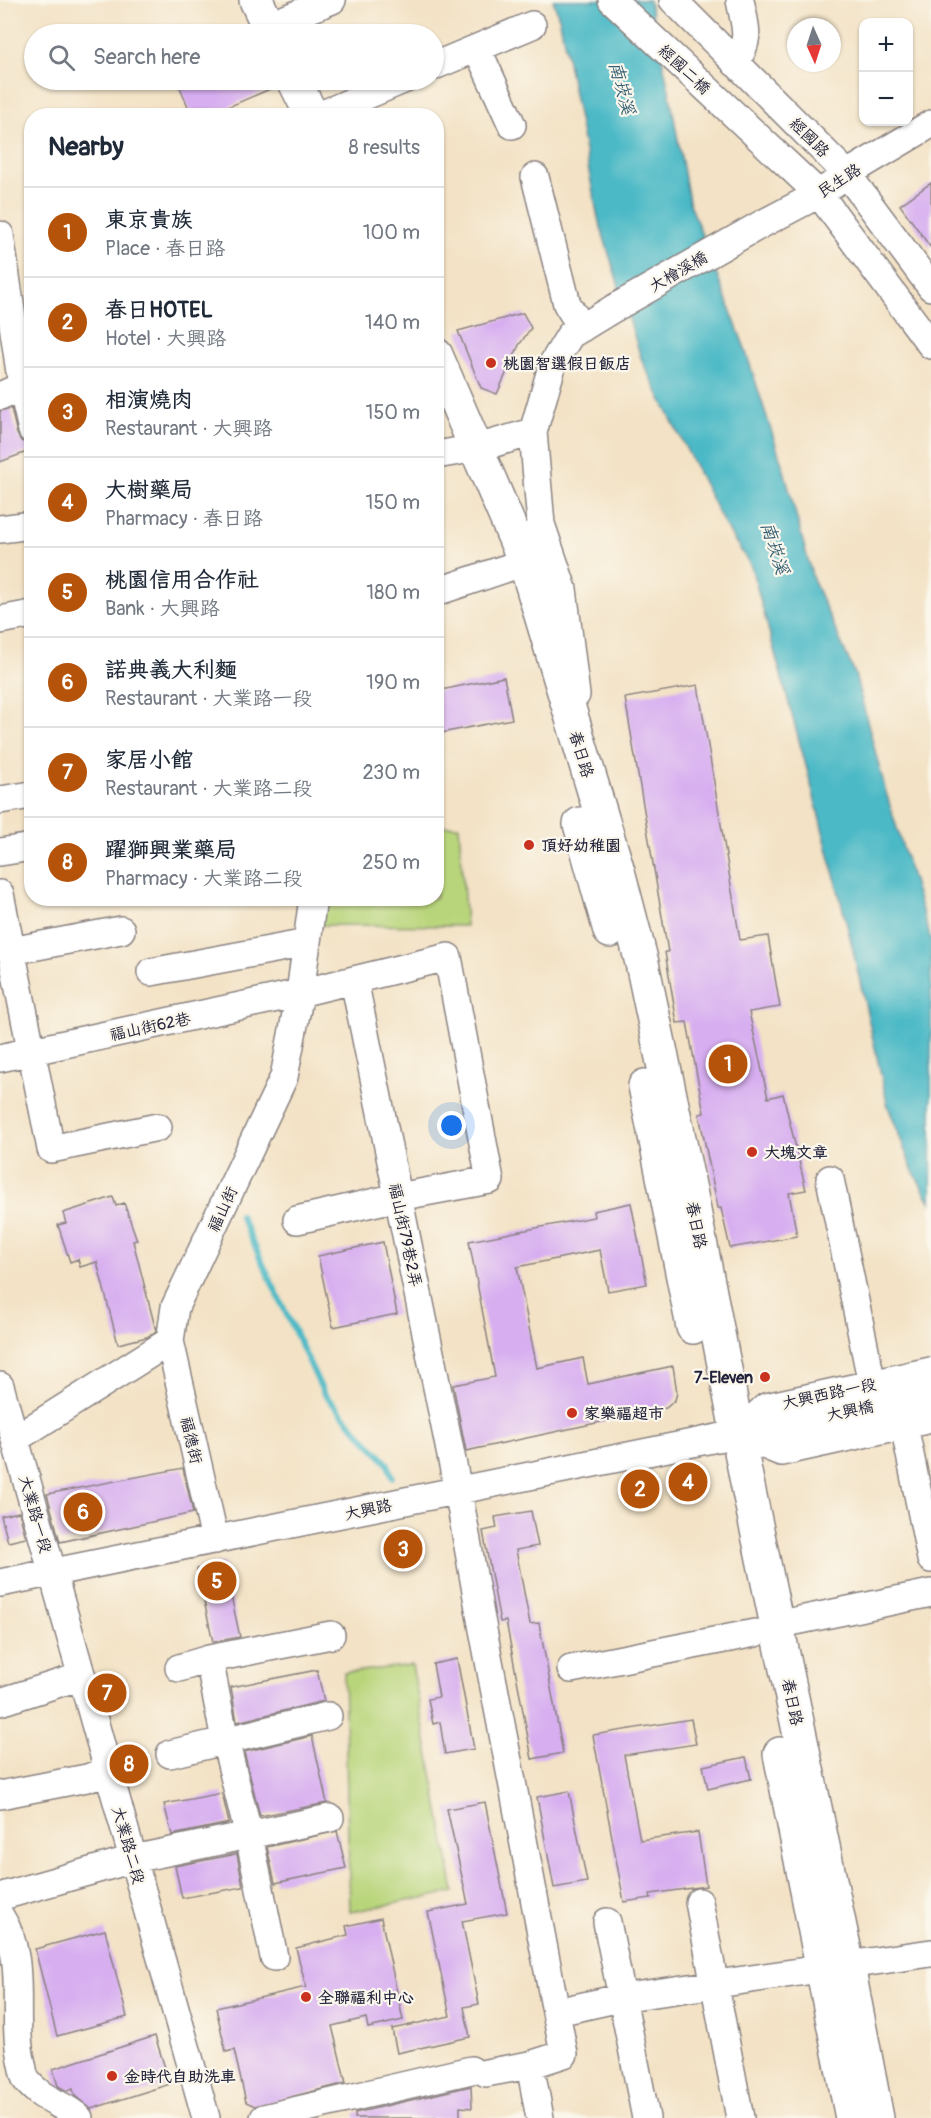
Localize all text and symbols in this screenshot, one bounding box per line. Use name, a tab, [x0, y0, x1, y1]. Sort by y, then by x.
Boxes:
north arrow	[787, 18, 841, 72]
map controls	[859, 18, 913, 126]
button: +	[859, 18, 913, 72]
search box	[24, 24, 444, 90]
icon: search	[45, 41, 78, 74]
street label: 經國二橋	[654, 41, 715, 99]
text: Search here	[93, 43, 200, 71]
water label: 南崁溪	[603, 59, 640, 118]
button: −	[859, 72, 913, 126]
street label: 經國路	[785, 114, 833, 162]
text: Nearby	[48, 131, 124, 163]
text: 8 results	[349, 135, 420, 160]
street label: 民生路	[814, 159, 865, 202]
text: 東京貴族	[105, 206, 193, 234]
text: 1	[64, 220, 71, 245]
text: 100 m	[363, 220, 420, 245]
text: Place · 春日路	[105, 236, 225, 261]
street label: 大檜溪橋	[646, 247, 711, 297]
text: 春日HOTEL	[105, 296, 213, 324]
text: 2	[62, 310, 73, 335]
text: 140 m	[365, 310, 420, 335]
text: Hotel · 大興路	[105, 326, 226, 351]
place label: 桃園智選假日飯店	[503, 354, 631, 374]
marker: 桃園智選假日飯店	[484, 356, 498, 370]
text: 相演燒肉	[105, 386, 193, 414]
text: 3	[62, 400, 73, 425]
text: 150 m	[366, 400, 420, 425]
text: Restaurant · 大興路	[105, 416, 273, 441]
text: 大樹藥局	[105, 476, 193, 504]
text: 4	[62, 490, 73, 515]
text: 150 m	[366, 490, 420, 515]
text: Pharmacy · 春日路	[105, 506, 263, 531]
water label: 南崁溪	[755, 519, 794, 578]
text: 桃園信用合作社	[105, 566, 259, 594]
text: 5	[62, 580, 73, 605]
text: 180 m	[366, 580, 420, 605]
text: Bank · 大興路	[105, 596, 220, 621]
text: 諾典義大利麵	[105, 656, 237, 684]
text: 6	[62, 670, 73, 695]
text: 190 m	[366, 670, 420, 695]
text: Restaurant · 大業路一段	[105, 686, 313, 711]
street label: 春日路	[564, 728, 598, 780]
text: 家居小館	[105, 746, 193, 774]
text: 7	[62, 760, 73, 785]
text: 230 m	[363, 760, 420, 785]
text: Restaurant · 大業路二段	[105, 776, 313, 801]
text: 躍獅興業藥局	[105, 836, 237, 864]
place label: 頂好幼稚園	[541, 836, 621, 856]
marker: 頂好幼稚園	[522, 838, 536, 852]
text: 8	[62, 850, 73, 875]
text: 250 m	[362, 850, 420, 875]
text: Pharmacy · 大業路二段	[105, 866, 303, 891]
street label: 福山街62巷	[108, 1009, 193, 1045]
pin: 1	[708, 1042, 748, 1086]
your location	[437, 1111, 466, 1140]
place label: 大塊文章	[764, 1143, 828, 1163]
marker: 大塊文章	[745, 1145, 759, 1159]
street label: 福山街79巷2弄	[384, 1181, 426, 1289]
street label: 福山街	[204, 1183, 242, 1235]
street label: 春日路	[682, 1200, 710, 1251]
place label: 7-Eleven	[694, 1368, 753, 1388]
marker: 7-Eleven	[758, 1370, 772, 1384]
street label: 大興西路一段	[780, 1374, 878, 1414]
street label: 大興橋	[825, 1396, 876, 1426]
place label: 家樂福超市	[584, 1404, 664, 1424]
marker: 家樂福超市	[565, 1406, 579, 1420]
street label: 福德街	[176, 1415, 206, 1466]
pin: 4	[668, 1460, 708, 1504]
pin: 2	[620, 1466, 660, 1512]
street label: 大業路一段	[14, 1473, 56, 1555]
pin: 6	[64, 1490, 103, 1534]
street label: 大興路	[343, 1495, 394, 1525]
pin: 3	[384, 1526, 422, 1572]
pin: 5	[198, 1558, 236, 1604]
pin: 7	[88, 1670, 126, 1716]
street label: 春日路	[777, 1677, 807, 1728]
pin: 8	[110, 1742, 148, 1786]
street label: 大業路二段	[107, 1804, 149, 1886]
place label: 全聯福利中心	[318, 1988, 414, 2008]
marker: 全聯福利中心	[299, 1990, 313, 2004]
place label: 金時代自助洗車	[124, 2067, 236, 2087]
marker: 金時代自助洗車	[105, 2069, 119, 2083]

